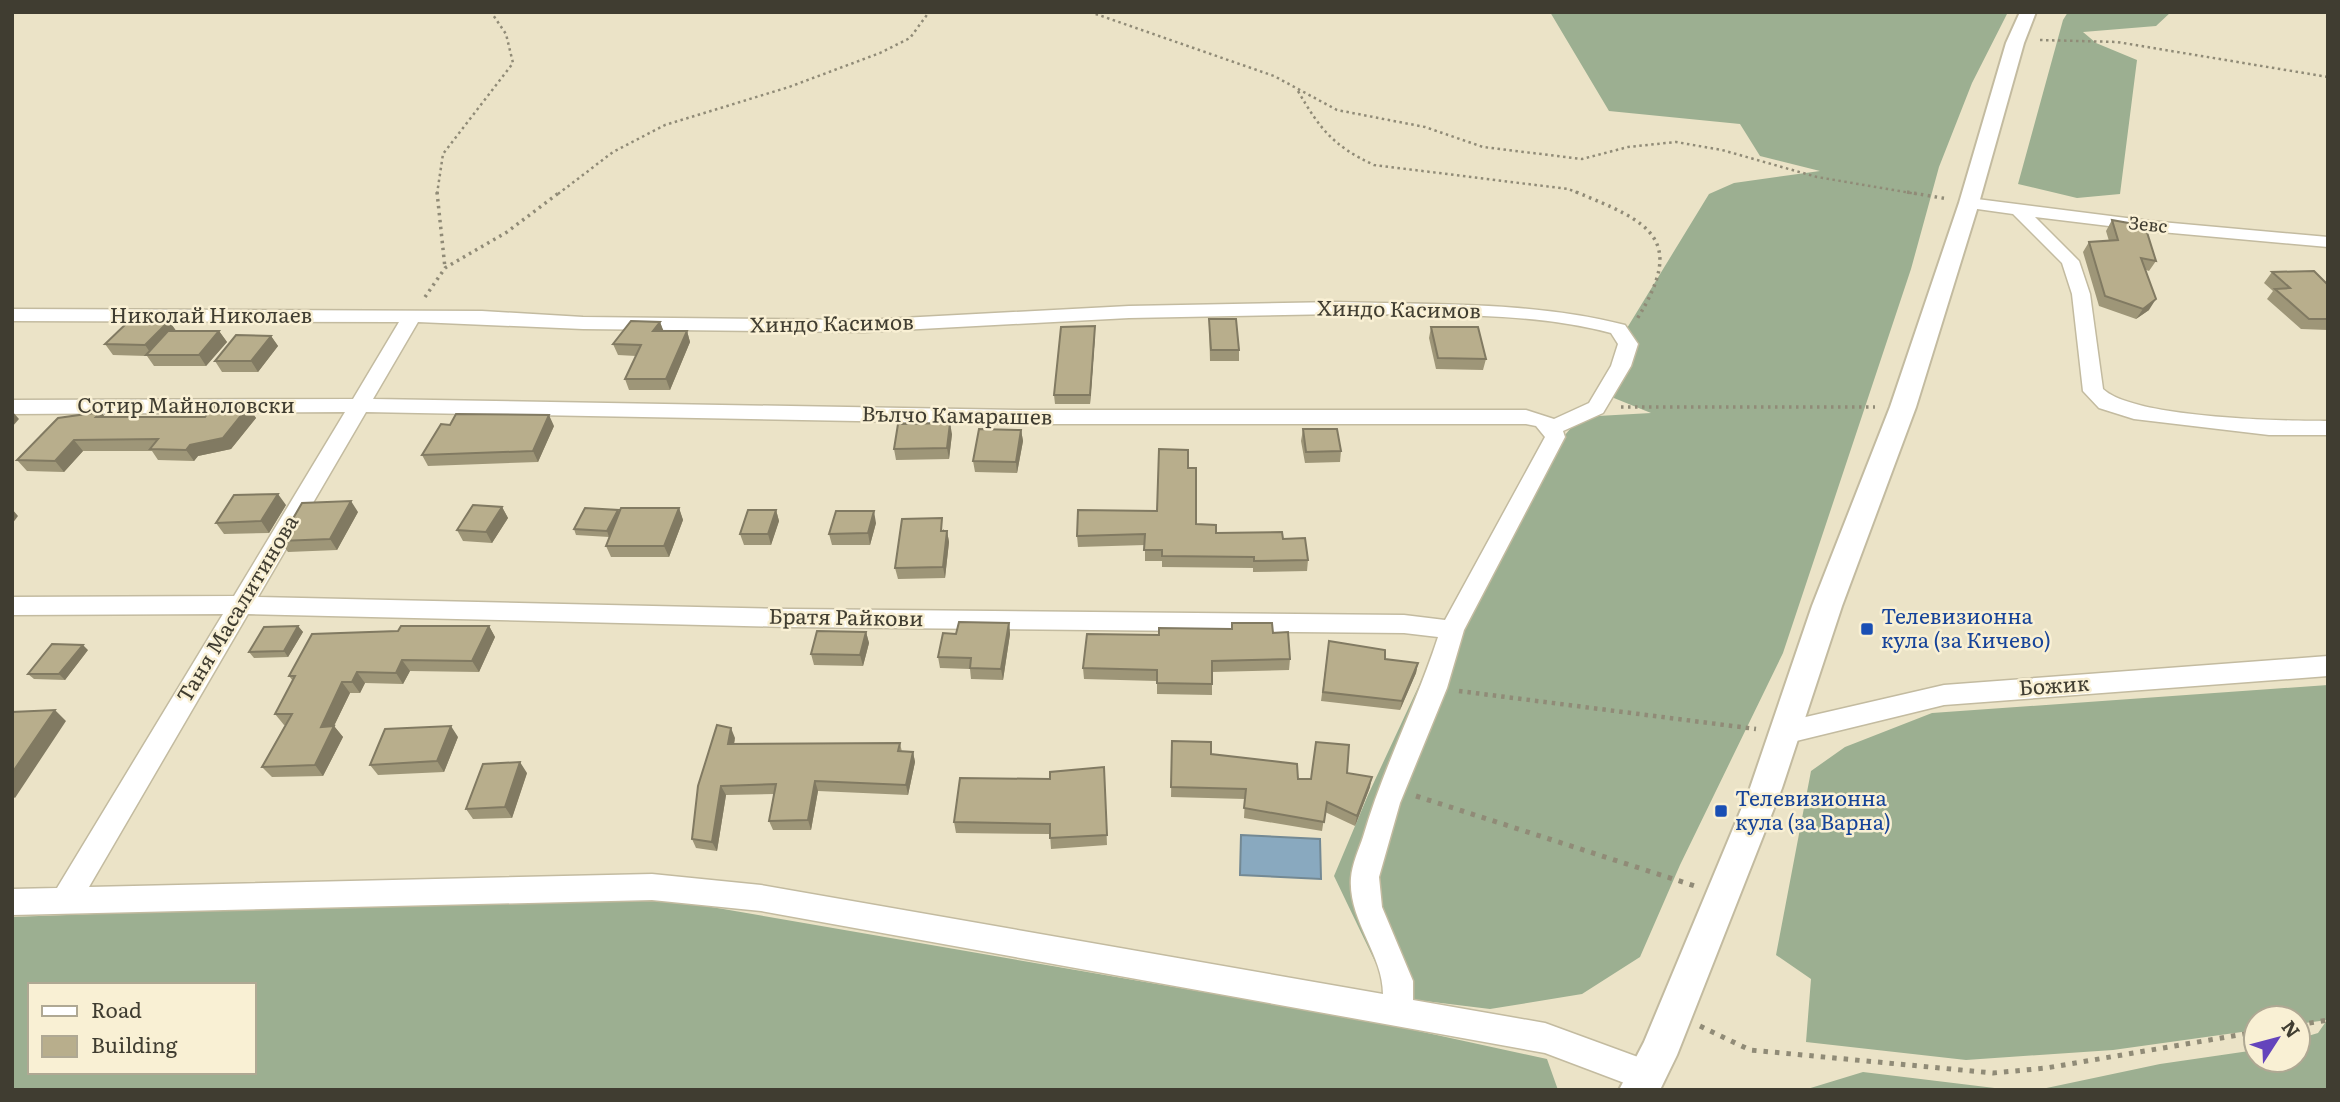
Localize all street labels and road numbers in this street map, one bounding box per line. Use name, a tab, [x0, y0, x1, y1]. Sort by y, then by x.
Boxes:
street label: Зевс	[2127, 208, 2169, 239]
street label: Хиндо Касимов	[1317, 291, 1481, 324]
street label: Николай Николаев	[110, 298, 312, 329]
street label: Хиндо Касимов	[750, 305, 914, 338]
street label: Сотир Майноловски	[77, 388, 295, 419]
street label: Вълчо Камарашев	[861, 396, 1053, 431]
street label: Таня Масалитинова	[167, 507, 305, 708]
street label: Братя Райкови	[768, 599, 924, 632]
street label: Божик	[2017, 666, 2091, 701]

